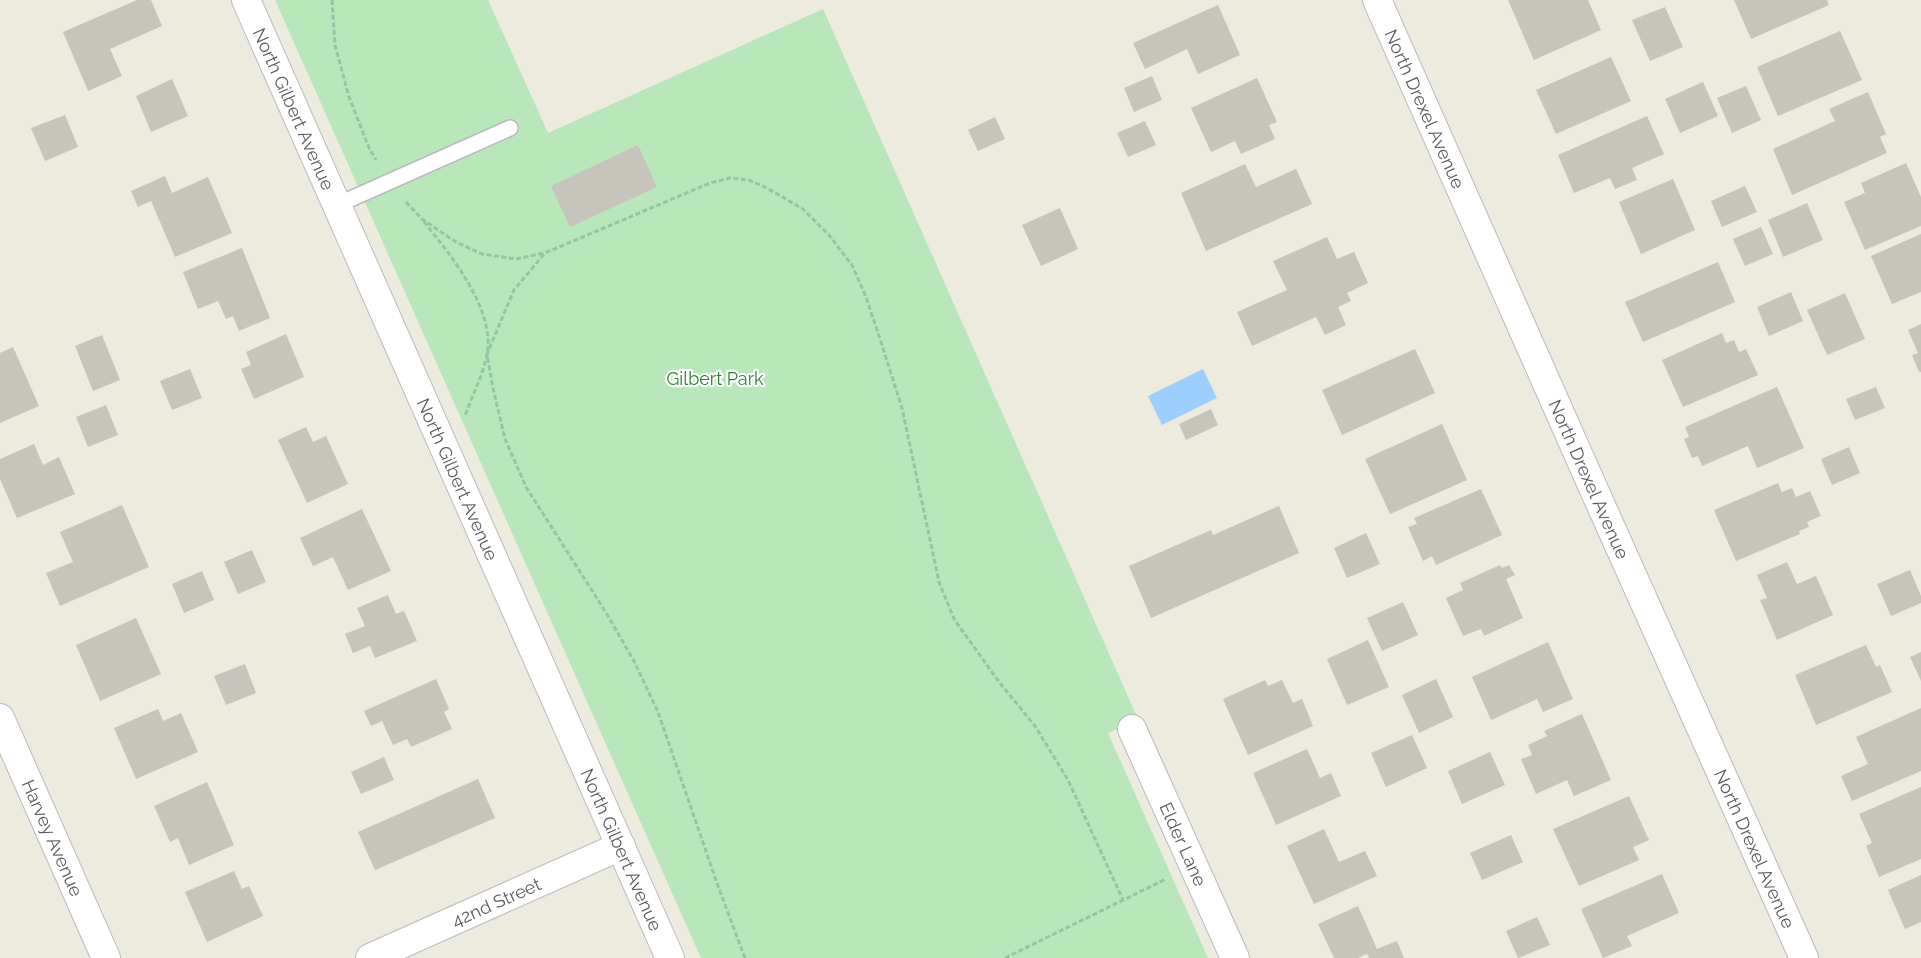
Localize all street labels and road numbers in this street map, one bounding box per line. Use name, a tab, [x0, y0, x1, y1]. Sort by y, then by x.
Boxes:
street label: North Gilbert Avenue	[249, 25, 339, 193]
street label: North Drexel Avenue	[1381, 26, 1470, 192]
street label: North Gilbert Avenue	[413, 395, 503, 564]
street label: North Drexel Avenue	[1545, 396, 1634, 562]
street label: North Gilbert Avenue	[577, 765, 667, 934]
street label: North Drexel Avenue	[1710, 766, 1800, 932]
street label: Harvey Avenue	[18, 776, 88, 900]
street label: Elder Lane	[1156, 799, 1212, 889]
street label: 42nd Street	[448, 873, 544, 931]

